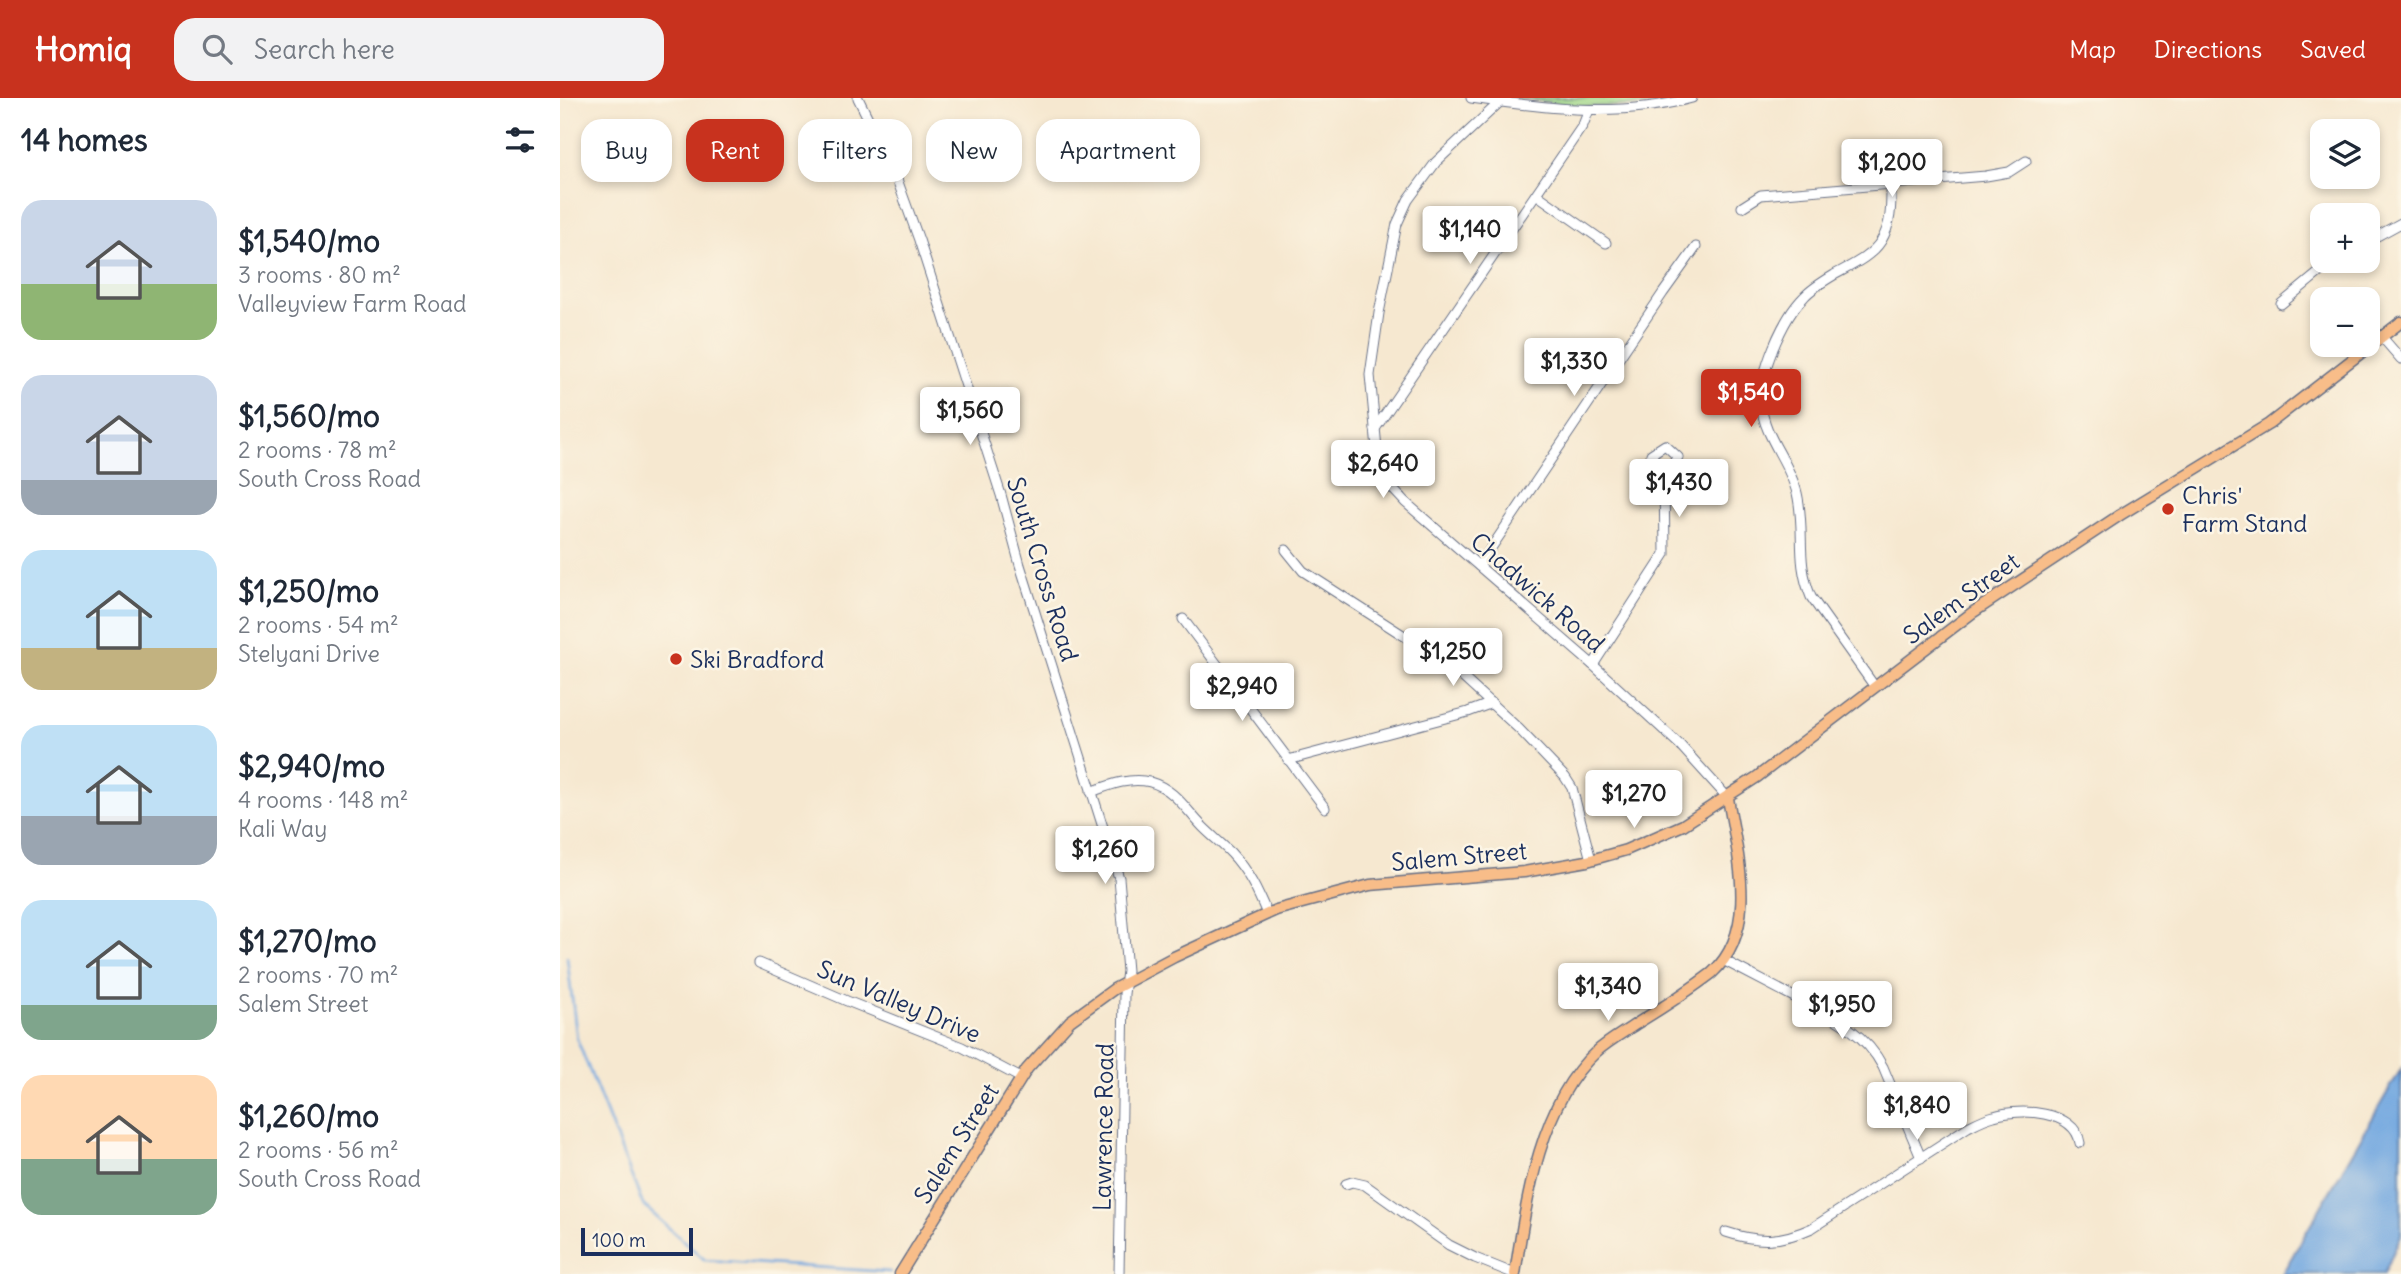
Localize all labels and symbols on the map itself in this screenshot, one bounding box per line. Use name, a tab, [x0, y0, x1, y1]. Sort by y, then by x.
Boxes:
pin: $1,200	[1835, 140, 1949, 199]
pin: $1,140	[1413, 206, 1527, 266]
pin: $1,330	[1517, 338, 1631, 398]
pin: $1,540	[1694, 370, 1808, 429]
pin: $1,560	[913, 388, 1027, 447]
pin: $2,640	[1326, 440, 1440, 500]
pin: $1,430	[1622, 460, 1736, 519]
street label: South Cross Road	[1001, 473, 1085, 665]
place label: Chris' Farm Stand	[2182, 480, 2307, 538]
marker: Chris' Farm Stand	[2160, 501, 2176, 517]
street label: Chadwick Road	[1465, 526, 1611, 658]
street label: Salem Street	[1897, 546, 2025, 650]
pin: $1,250	[1396, 628, 1510, 688]
place label: Ski Bradford	[690, 644, 824, 674]
marker: Ski Bradford	[668, 651, 684, 667]
pin: $2,940	[1185, 664, 1299, 723]
pin: $1,270	[1577, 770, 1691, 830]
pin: $1,260	[1048, 826, 1162, 886]
street label: Salem Street	[1390, 835, 1528, 877]
street label: Sun Valley Drive	[813, 953, 985, 1049]
pin: $1,340	[1551, 964, 1665, 1023]
pin: $1,950	[1785, 982, 1899, 1041]
street label: Lawrence Road	[1087, 1043, 1119, 1211]
street label: Salem Street	[907, 1077, 1005, 1209]
pin: $1,840	[1860, 1082, 1974, 1142]
scale bar	[581, 1225, 693, 1257]

